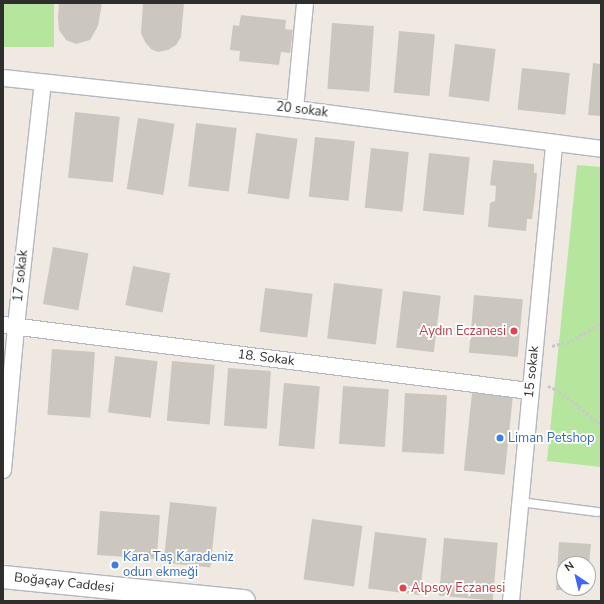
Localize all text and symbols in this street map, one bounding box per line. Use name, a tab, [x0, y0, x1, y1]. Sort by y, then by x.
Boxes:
street label: 20 sokak	[275, 99, 329, 121]
street label: 17 sokak	[11, 249, 31, 303]
place label: Aydın Eczanesi	[419, 323, 506, 339]
marker: Aydın Eczanesi	[509, 326, 519, 336]
street label: 15 sokak	[522, 345, 542, 399]
street label: 18. Sokak	[237, 347, 295, 369]
place label: Liman Petshop	[508, 430, 595, 446]
marker: Liman Petshop	[495, 433, 505, 443]
place label: Kara Taş Karadeniz odun ekmeği	[123, 550, 234, 581]
north arrow	[556, 556, 596, 596]
text: N	[562, 558, 577, 575]
marker: Kara Taş Karadeniz odun ekmeği	[110, 560, 120, 570]
street label: Boğaçay Caddesi	[13, 570, 115, 596]
place label: Alpsoy Eczanesi	[411, 580, 505, 596]
marker: Alpsoy Eczanesi	[398, 583, 408, 593]

